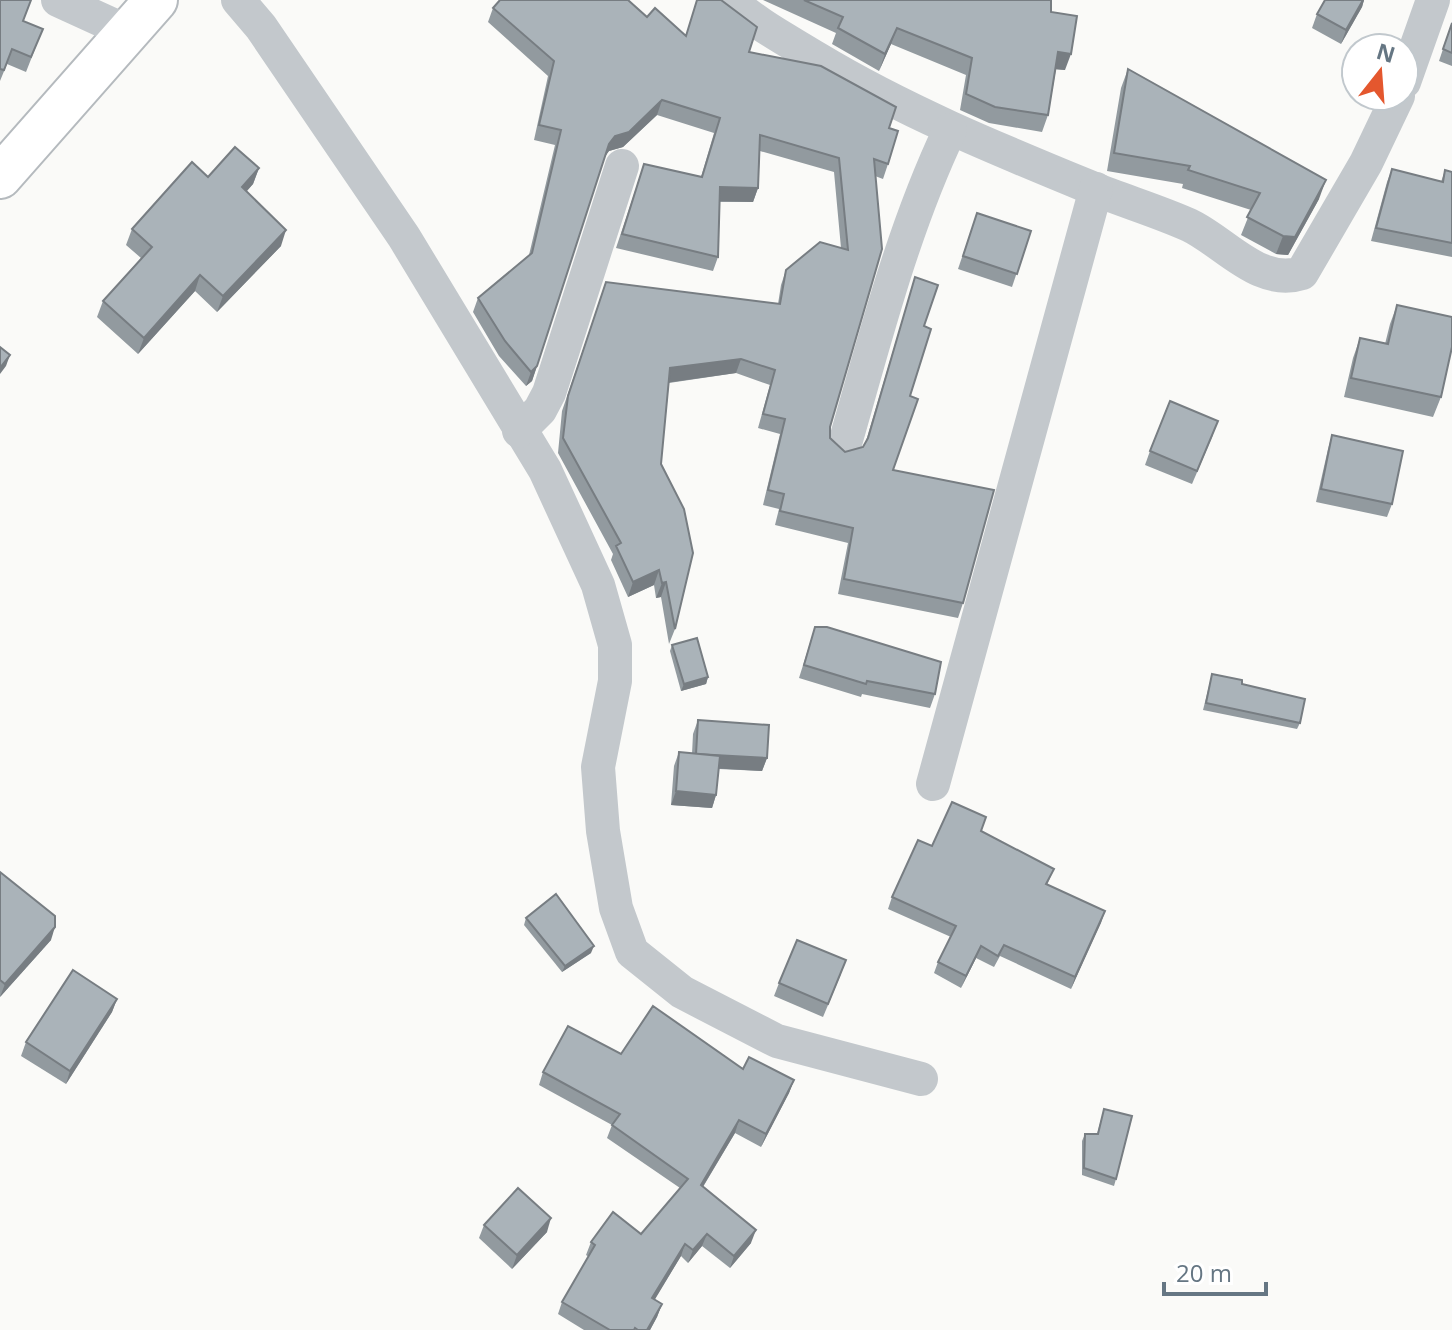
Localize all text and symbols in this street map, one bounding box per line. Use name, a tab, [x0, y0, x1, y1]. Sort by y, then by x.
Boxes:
north arrow	[1340, 32, 1420, 112]
text: N	[1373, 35, 1399, 69]
scale bar	[1164, 1246, 1266, 1296]
text: 20 m	[1176, 1256, 1232, 1289]

